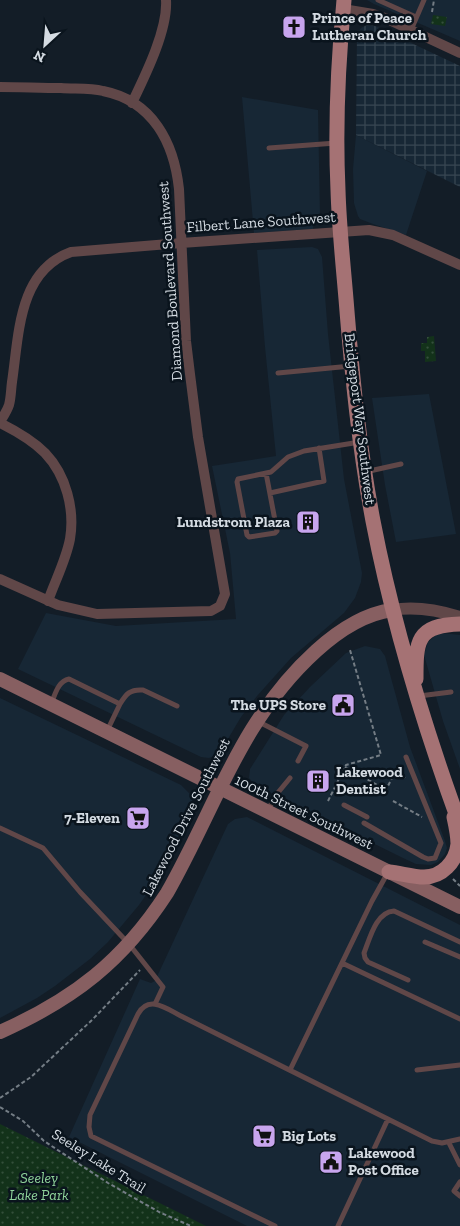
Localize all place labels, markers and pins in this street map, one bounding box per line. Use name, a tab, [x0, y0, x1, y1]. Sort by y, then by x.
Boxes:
place label: Prince of Peace Lutheran Church	[312, 9, 427, 44]
church icon: Prince of Peace Lutheran Church	[281, 14, 307, 40]
building icon: Lundstrom Plaza	[295, 509, 321, 535]
place label: Lundstrom Plaza	[177, 513, 290, 531]
public building icon: The UPS Store	[330, 692, 356, 718]
place label: The UPS Store	[231, 696, 326, 714]
place label: Lakewood Dentist	[336, 763, 403, 798]
building icon: Lakewood Dentist	[305, 768, 331, 794]
supermarket icon: 7-Eleven	[125, 805, 151, 831]
place label: 7-Eleven	[64, 809, 120, 827]
supermarket icon: Big Lots	[251, 1123, 277, 1149]
place label: Big Lots	[282, 1127, 336, 1145]
place label: Lakewood Post Office	[348, 1144, 419, 1179]
public building icon: Lakewood Post Office	[318, 1149, 344, 1175]

